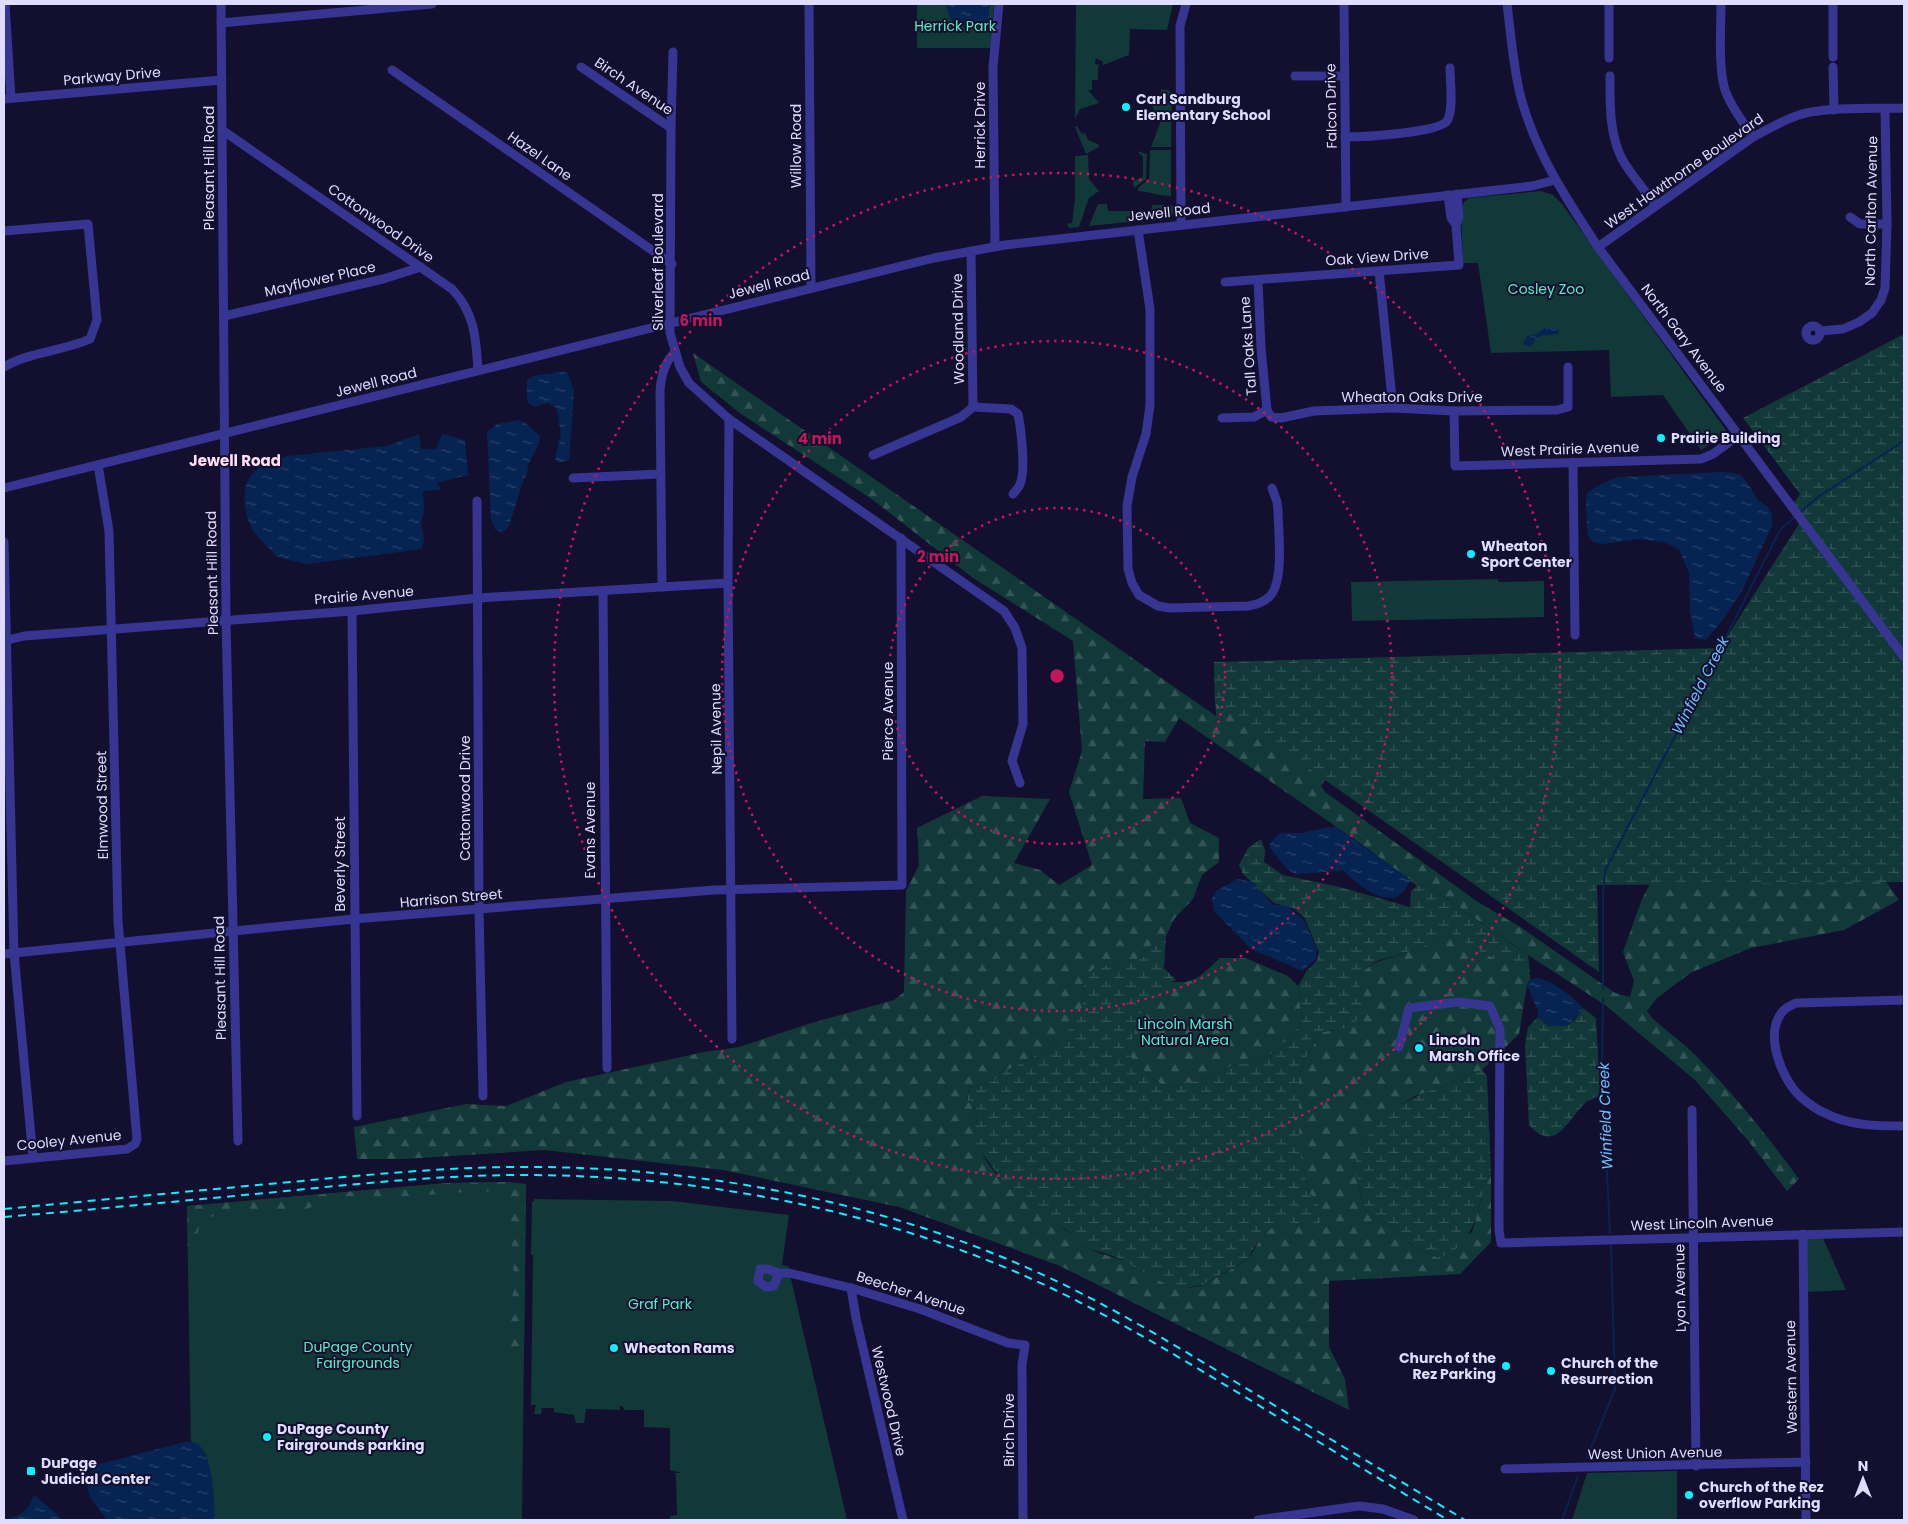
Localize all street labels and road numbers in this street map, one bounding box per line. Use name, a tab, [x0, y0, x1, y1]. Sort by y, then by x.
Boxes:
street label: Birch Avenue	[591, 52, 678, 120]
street label: Parkway Drive	[62, 62, 162, 90]
street label: Falcon Drive	[1320, 63, 1342, 149]
street label: Herrick Drive	[970, 81, 990, 168]
street label: Willow Road	[786, 104, 806, 188]
street label: Pleasant Hill Road	[199, 106, 219, 230]
street label: West Hawthorne Boulevard	[1601, 108, 1767, 234]
street label: Hazel Lane	[504, 126, 577, 186]
street label: North Carlton Avenue	[1860, 135, 1882, 286]
street label: Cottonwood Drive	[324, 179, 438, 267]
street label: Silverleaf Boulevard	[648, 193, 668, 331]
street label: Jewell Road	[1127, 198, 1211, 226]
street label: Oak View Drive	[1325, 243, 1430, 271]
street label: Mayflower Place	[262, 256, 378, 302]
street label: Jewell Road	[726, 264, 812, 304]
street label: Woodland Drive	[947, 273, 969, 385]
street label: North Gary Avenue	[1636, 279, 1732, 397]
street label: Tall Oaks Lane	[1235, 295, 1261, 396]
street label: Jewell Road	[333, 362, 419, 402]
street label: Wheaton Oaks Drive	[1341, 387, 1483, 407]
street label: West Prairie Avenue	[1500, 437, 1640, 461]
street label: Pleasant Hill Road	[201, 511, 223, 635]
street label: Prairie Avenue	[313, 581, 415, 609]
street label: Pierce Avenue	[878, 661, 898, 760]
street label: Nepil Avenue	[705, 683, 727, 775]
street label: Cottonwood Drive	[455, 735, 475, 861]
street label: Elmwood Street	[91, 751, 113, 859]
street label: Evans Avenue	[580, 781, 600, 879]
street label: Beverly Street	[330, 816, 350, 912]
street label: Harrison Street	[399, 884, 503, 912]
street label: Pleasant Hill Road	[209, 916, 231, 1040]
street label: Cooley Avenue	[16, 1125, 123, 1155]
street label: West Lincoln Avenue	[1630, 1210, 1774, 1235]
street label: Lyon Avenue	[1669, 1243, 1691, 1332]
street label: Beecher Avenue	[854, 1266, 968, 1320]
street label: Western Avenue	[1780, 1320, 1802, 1434]
street label: Westwood Drive	[867, 1344, 911, 1458]
street label: Birch Drive	[999, 1393, 1019, 1467]
street label: West Union Avenue	[1588, 1442, 1723, 1464]

